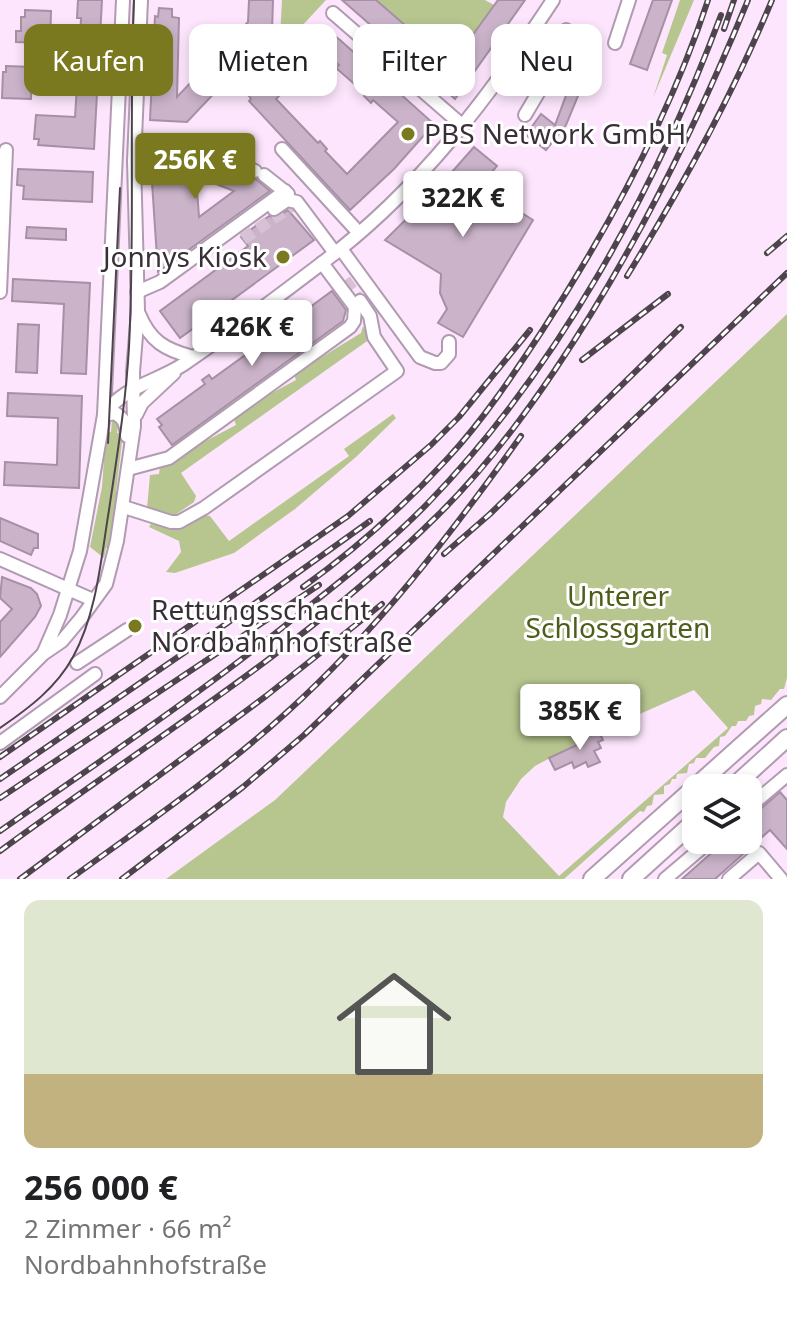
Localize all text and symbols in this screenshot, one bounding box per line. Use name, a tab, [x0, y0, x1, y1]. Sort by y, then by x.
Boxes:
chip: Kaufen	[24, 24, 173, 96]
chip: Mieten	[189, 24, 337, 96]
chip: Filter	[353, 24, 475, 96]
chip: Neu	[491, 24, 602, 96]
place label: PBS Network GmbH	[424, 114, 686, 152]
marker: PBS Network GmbH	[399, 125, 417, 143]
pin: 256K €	[130, 133, 260, 201]
text: 256K €	[153, 141, 237, 177]
pin: 322K €	[398, 171, 528, 239]
text: 322K €	[421, 179, 505, 215]
place label: Jonnys Kiosk	[100, 237, 267, 275]
marker: Jonnys Kiosk	[274, 248, 292, 266]
pin: 426K €	[187, 300, 317, 368]
text: 426K €	[210, 308, 294, 344]
park label: Unterer Schlossgarten	[526, 576, 710, 646]
place label: Rettungsschacht Nordbahnhofstraße	[151, 590, 413, 660]
marker: Rettungsschacht Nordbahnhofstraße	[126, 617, 144, 635]
pin: 385K €	[515, 684, 645, 752]
text: 385K €	[538, 692, 622, 728]
map controls	[682, 774, 762, 854]
button: layers	[682, 774, 762, 854]
icon: home	[322, 952, 466, 1096]
text: 256 000 €	[24, 1164, 178, 1210]
text: 2 Zimmer · 66 m²	[24, 1210, 232, 1246]
text: Nordbahnhofstraße	[24, 1246, 267, 1282]

